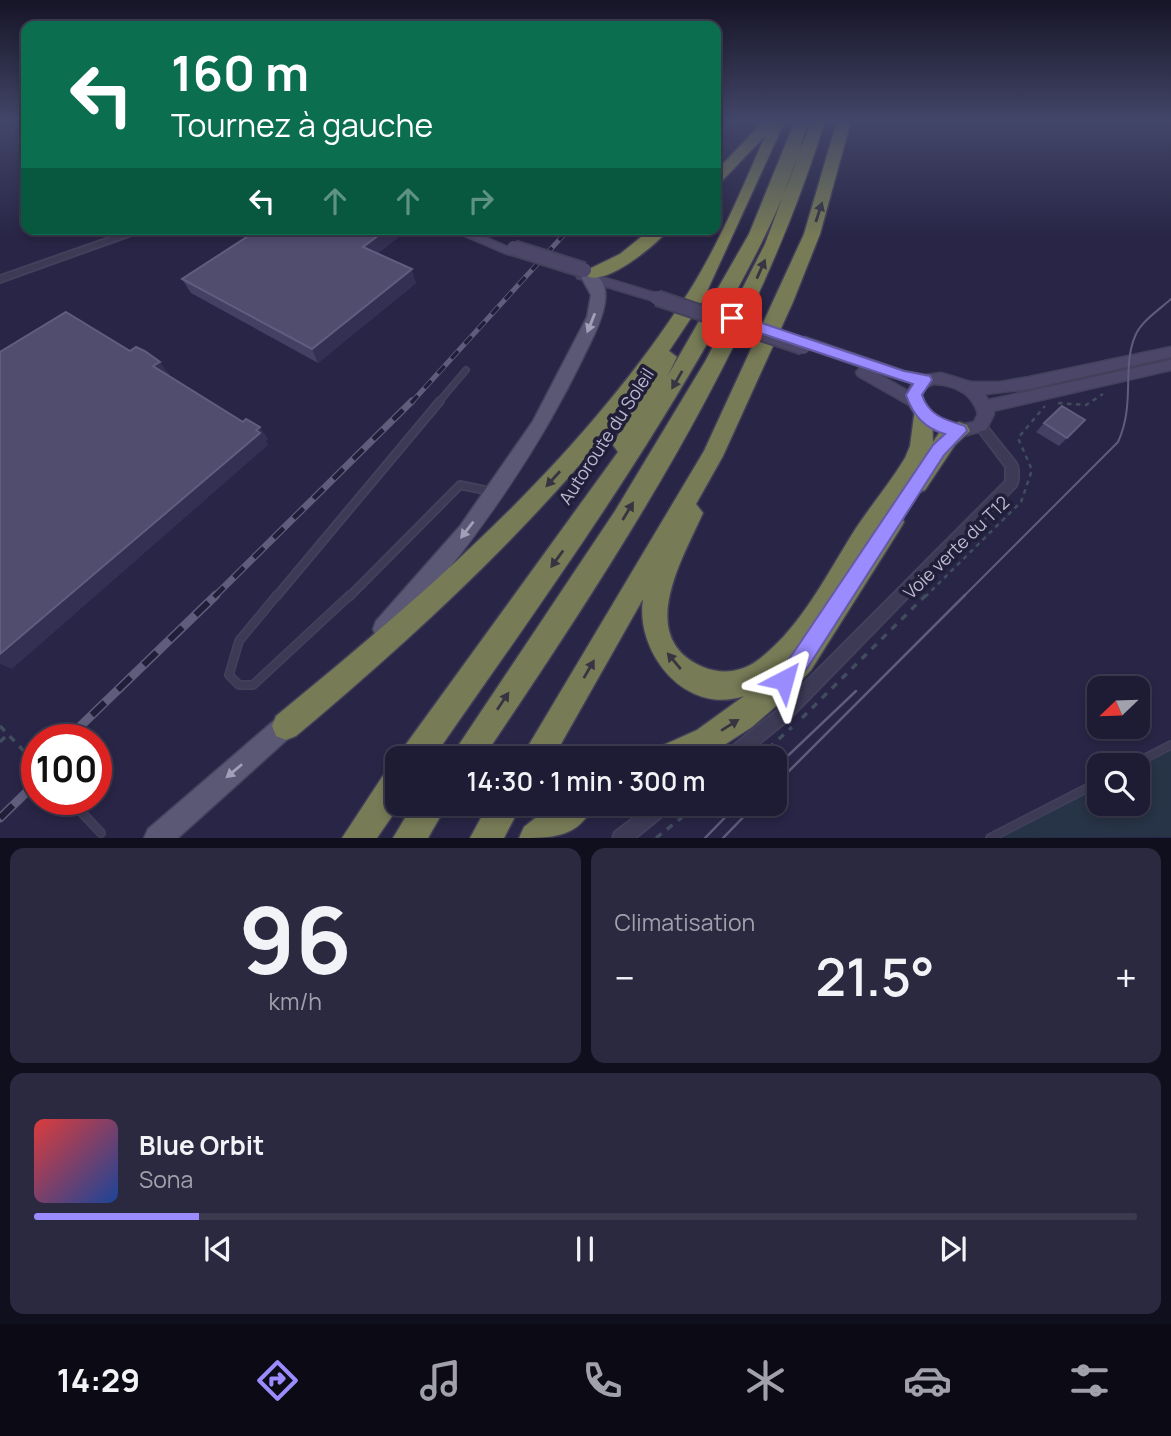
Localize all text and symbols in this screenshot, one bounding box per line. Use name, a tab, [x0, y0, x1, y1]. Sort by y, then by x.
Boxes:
text: 160 m	[171, 39, 309, 106]
icon: left	[56, 49, 147, 140]
text: Tournez à gauche	[171, 103, 433, 147]
icon: left	[243, 182, 281, 220]
icon: ahead	[316, 182, 354, 220]
icon: ahead	[389, 182, 427, 220]
icon: right	[462, 182, 500, 220]
one-way arrow	[814, 201, 825, 222]
one-way arrow	[755, 259, 767, 279]
pin	[702, 288, 762, 348]
icon: arrive	[713, 299, 751, 337]
one-way arrow	[585, 313, 596, 334]
street label: Autoroute du Soleil	[553, 363, 659, 509]
one-way arrow	[671, 370, 683, 389]
one-way arrow	[545, 470, 561, 487]
street label: Voie verte du T12	[898, 490, 1014, 604]
one-way arrow	[622, 502, 634, 521]
one-way arrow	[460, 520, 474, 539]
one-way arrow	[550, 550, 564, 568]
position arrow	[747, 643, 821, 717]
one-way arrow	[667, 652, 682, 669]
one-way arrow	[583, 659, 595, 678]
north arrow	[1087, 676, 1150, 738]
map controls	[1087, 676, 1150, 816]
one-way arrow	[496, 692, 510, 710]
one-way arrow	[720, 718, 739, 731]
speed limit sign: 100	[21, 724, 112, 815]
button: search	[1087, 753, 1150, 816]
one-way arrow	[226, 763, 243, 778]
text: 14:30 · 1 min · 300 m	[466, 763, 706, 799]
text: 96	[239, 877, 352, 1001]
text: Climatisation	[615, 906, 755, 938]
text: 21.5°	[816, 941, 935, 1012]
text: −	[615, 951, 635, 1003]
text: +	[1115, 951, 1137, 1003]
text: km/h	[269, 985, 322, 1017]
text: Blue Orbit	[139, 1127, 264, 1163]
text: Sona	[139, 1163, 193, 1195]
icon: previous	[199, 1230, 237, 1268]
icon: pause	[566, 1230, 604, 1268]
icon: next	[934, 1230, 972, 1268]
icon: directions	[253, 1356, 302, 1405]
icon: music	[416, 1356, 465, 1405]
icon: phone	[578, 1356, 627, 1405]
icon: climate	[741, 1356, 790, 1405]
icon: car	[903, 1356, 952, 1405]
icon: filters	[1065, 1356, 1114, 1405]
text: 14:29	[57, 1358, 140, 1402]

